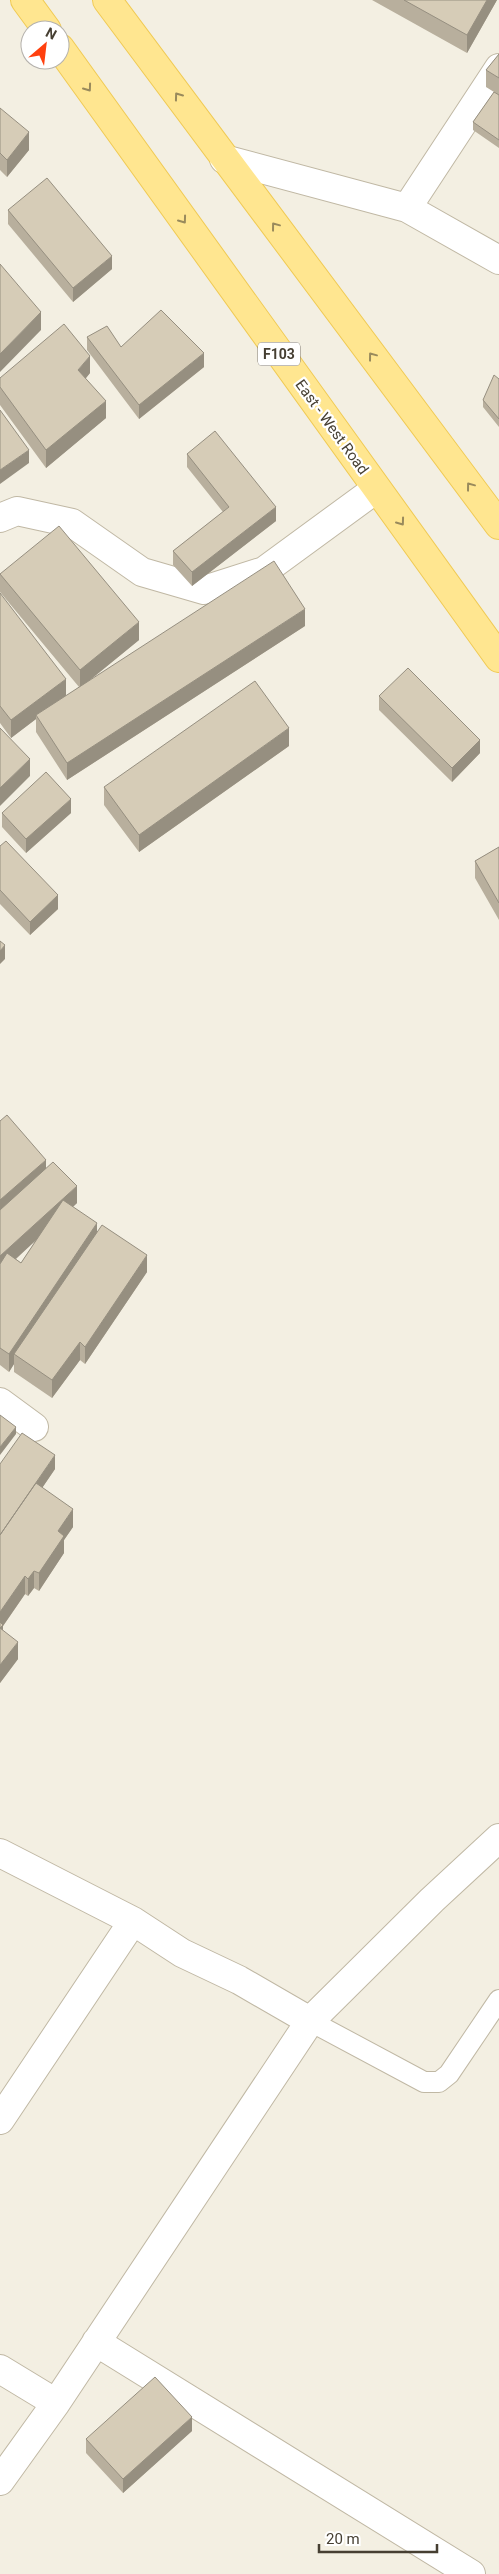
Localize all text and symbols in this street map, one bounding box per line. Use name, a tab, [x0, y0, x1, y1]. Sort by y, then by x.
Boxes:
north arrow	[20, 20, 70, 70]
text: N	[43, 24, 59, 43]
one-way arrow	[83, 82, 91, 91]
one-way arrow	[175, 93, 183, 102]
one-way arrow	[177, 214, 186, 224]
one-way arrow	[272, 223, 280, 232]
road number: F103	[258, 342, 300, 366]
one-way arrow	[369, 352, 378, 362]
street label: East - West Road	[292, 376, 372, 478]
one-way arrow	[467, 483, 475, 492]
one-way arrow	[395, 517, 404, 526]
scale bar	[319, 2522, 436, 2554]
text: 20 m	[326, 2530, 360, 2548]

